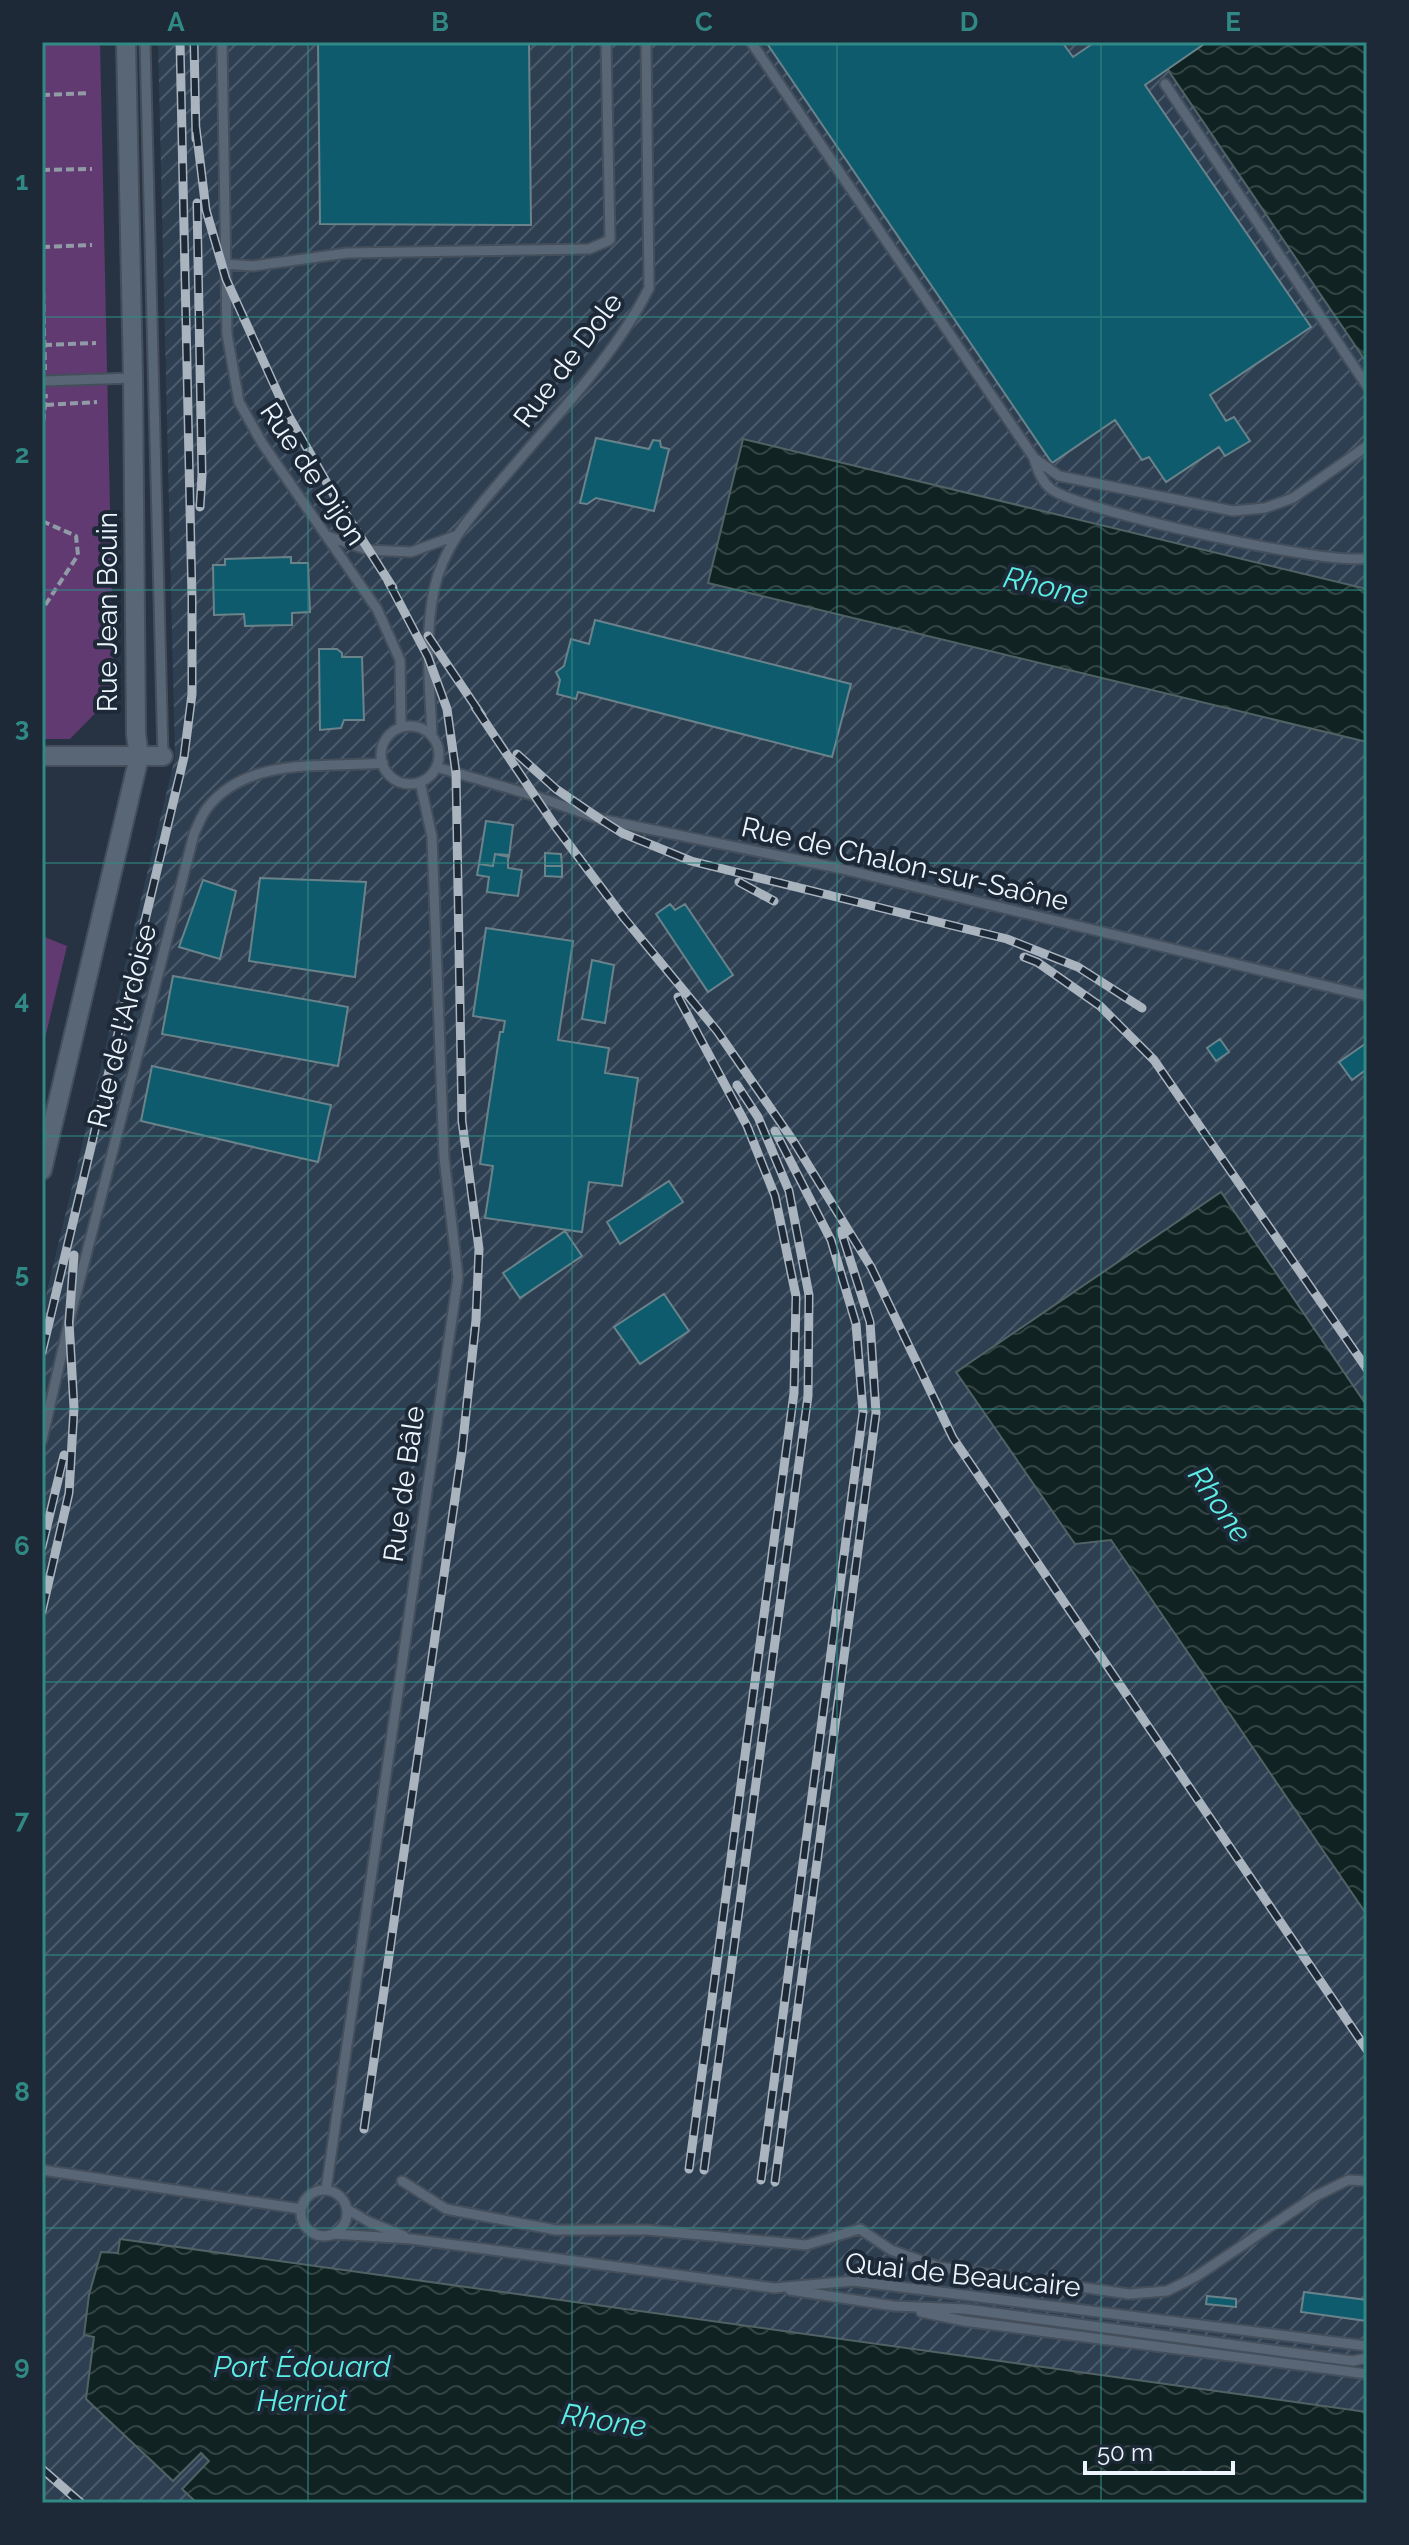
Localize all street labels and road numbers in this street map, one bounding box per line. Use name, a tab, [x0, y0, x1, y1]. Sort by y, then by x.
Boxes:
street label: Rue de Dole	[507, 286, 629, 434]
street label: Rue de Dijon	[253, 397, 373, 551]
street label: Rue Jean Bouin	[91, 512, 124, 712]
street label: Rue de Chalon-sur-Saône	[738, 810, 1072, 918]
street label: Rue de l'Ardoise	[81, 921, 163, 1131]
street label: Rue de Bâle	[377, 1404, 431, 1564]
street label: Quai de Beaucaire	[844, 2246, 1082, 2304]

